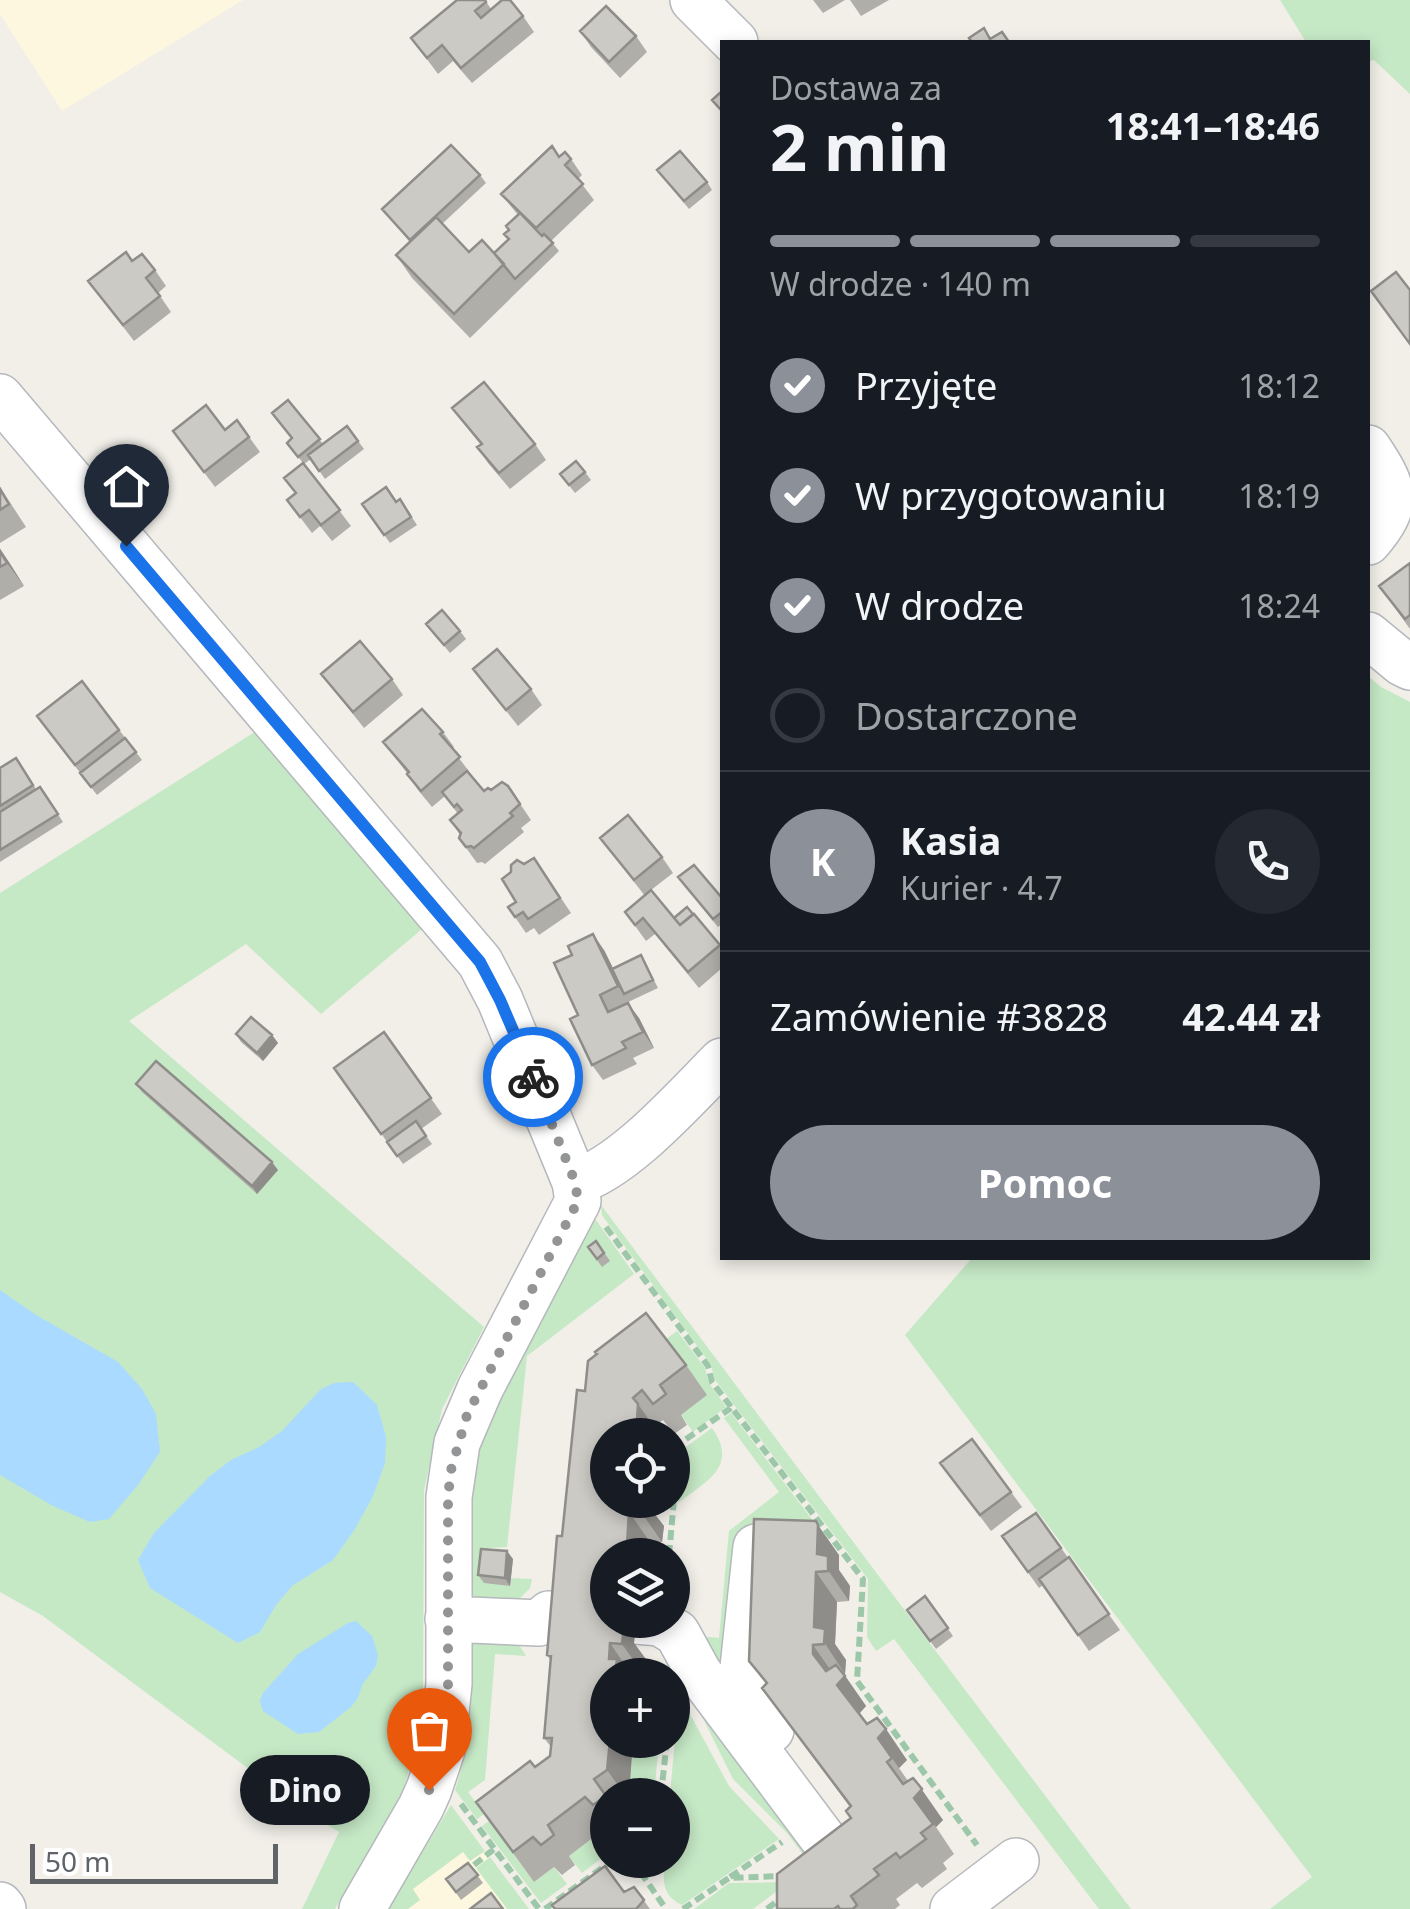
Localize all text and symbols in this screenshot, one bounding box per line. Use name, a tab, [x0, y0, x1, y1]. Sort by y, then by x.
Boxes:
text: Dostawa za	[770, 66, 942, 109]
text: 18:41–18:46	[1106, 99, 1320, 151]
text: 2 min	[770, 102, 949, 190]
text: W drodze · 140 m	[770, 262, 1031, 305]
icon: check	[770, 358, 825, 413]
text: Przyjęte	[855, 359, 997, 411]
text: 18:12	[1238, 364, 1320, 407]
pin	[84, 444, 169, 547]
icon: home	[99, 459, 154, 514]
icon: check	[770, 468, 825, 523]
text: W przygotowaniu	[855, 469, 1167, 521]
text: 18:19	[1238, 474, 1320, 517]
icon: check	[770, 578, 825, 633]
text: W drodze	[855, 579, 1024, 631]
text: 18:24	[1238, 584, 1320, 627]
text: Dostarczone	[855, 689, 1078, 741]
button: phone	[1215, 809, 1320, 914]
text: Kasia	[900, 814, 1001, 866]
text: K	[810, 835, 835, 887]
text: Kurier · 4.7	[900, 866, 1063, 909]
text: Zamówienie #3828	[770, 990, 1108, 1042]
text: 42.44 zł	[1182, 990, 1320, 1042]
courier	[483, 1027, 583, 1127]
icon: bike	[506, 1050, 561, 1105]
button: Pomoc	[770, 1125, 1320, 1240]
map controls	[590, 1418, 690, 1878]
button: locate	[590, 1418, 690, 1518]
button: layers	[590, 1538, 690, 1638]
button: +	[590, 1658, 690, 1758]
pin	[387, 1688, 472, 1791]
icon: bag	[402, 1703, 457, 1758]
callout: Dino	[239, 1755, 369, 1825]
text: Dino	[268, 1768, 342, 1811]
button: −	[590, 1778, 690, 1878]
scale bar	[30, 1839, 278, 1884]
text: 50 m	[45, 1842, 111, 1880]

